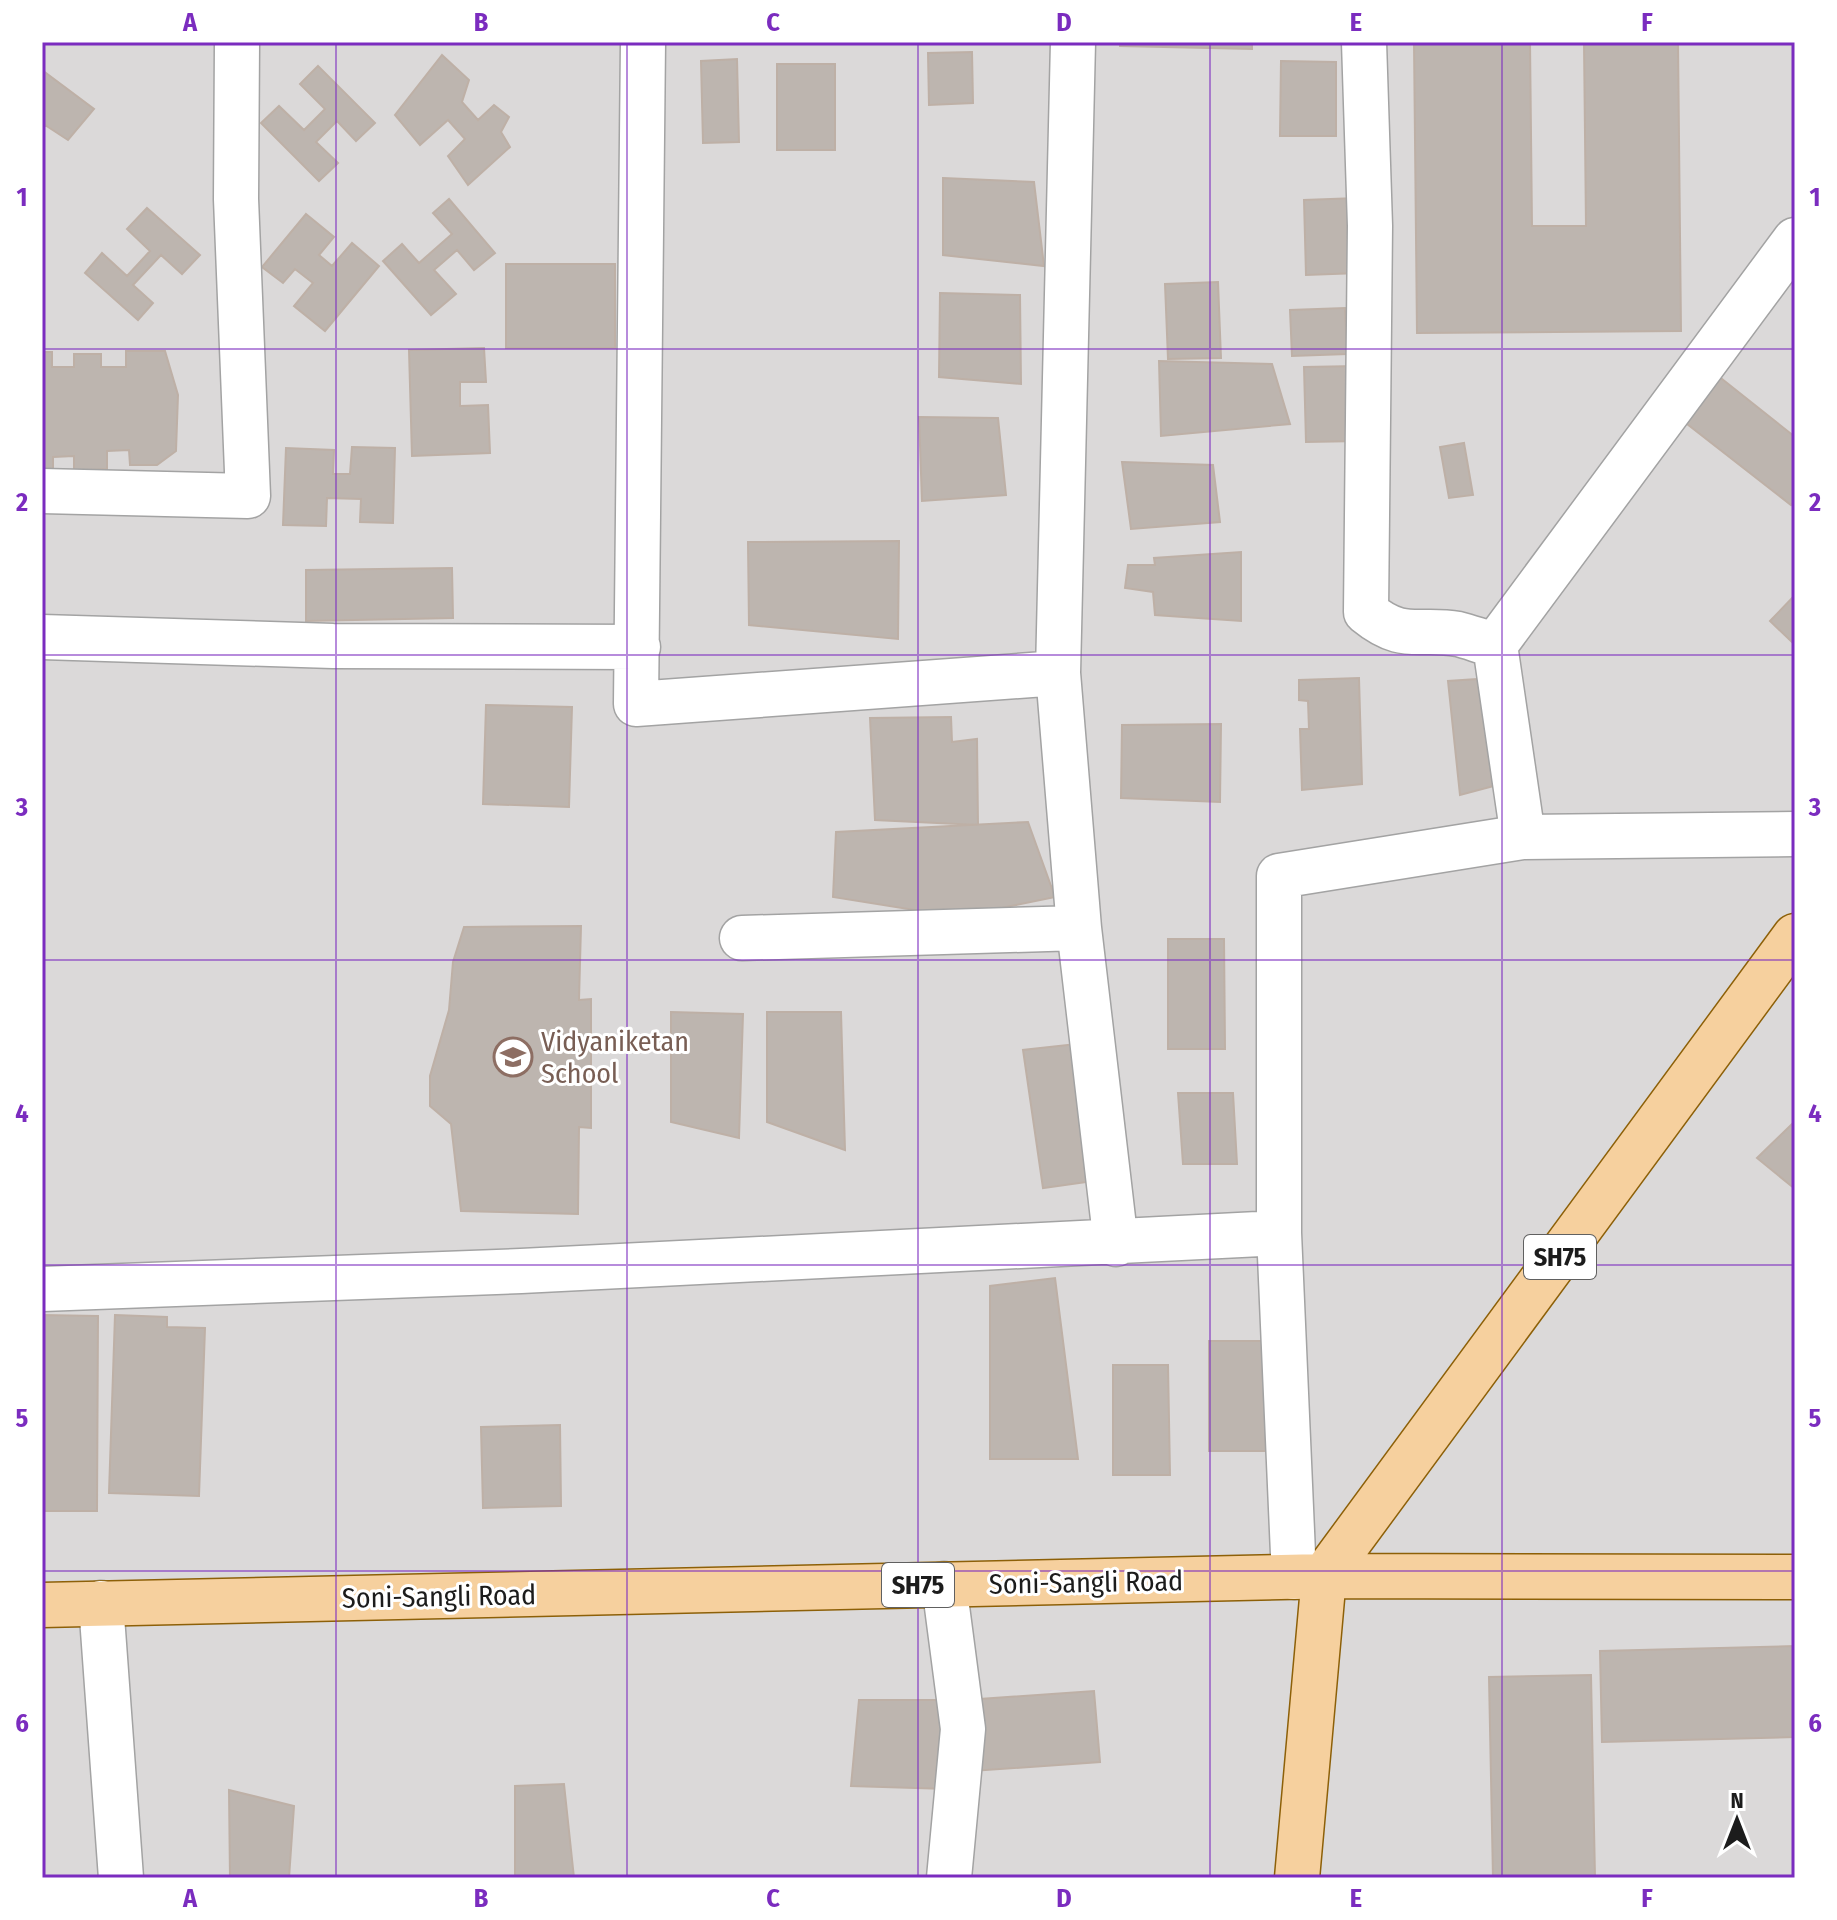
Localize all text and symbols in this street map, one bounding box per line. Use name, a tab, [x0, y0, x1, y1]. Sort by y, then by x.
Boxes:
text: A	[182, 7, 198, 38]
text: B	[474, 7, 489, 38]
text: C	[766, 7, 780, 38]
text: D	[1056, 7, 1072, 38]
text: E	[1350, 7, 1362, 38]
text: F	[1641, 7, 1653, 38]
text: 1	[17, 182, 28, 213]
text: 1	[1810, 182, 1821, 213]
text: 2	[15, 487, 28, 518]
text: 2	[1808, 487, 1821, 518]
text: 3	[15, 792, 28, 823]
text: 3	[1808, 792, 1821, 823]
place label: Vidyaniketan School	[541, 1025, 689, 1090]
school or university icon: Vidyaniketan School	[492, 1036, 534, 1078]
text: 4	[15, 1098, 29, 1129]
text: 4	[1808, 1098, 1822, 1129]
road number: SH75	[1524, 1235, 1596, 1279]
text: 5	[16, 1403, 29, 1434]
text: 5	[1809, 1403, 1822, 1434]
road number: SH75	[882, 1563, 954, 1607]
street label: Soni-Sangli Road	[989, 1564, 1183, 1601]
street label: Soni-Sangli Road	[342, 1578, 536, 1615]
text: 6	[15, 1708, 29, 1739]
text: 6	[1808, 1708, 1822, 1739]
north arrow	[1697, 1780, 1777, 1860]
text: N	[1730, 1787, 1744, 1814]
text: A	[182, 1883, 198, 1914]
text: B	[474, 1883, 489, 1914]
text: C	[766, 1883, 780, 1914]
text: D	[1056, 1883, 1072, 1914]
text: E	[1350, 1883, 1362, 1914]
text: F	[1641, 1883, 1653, 1914]

